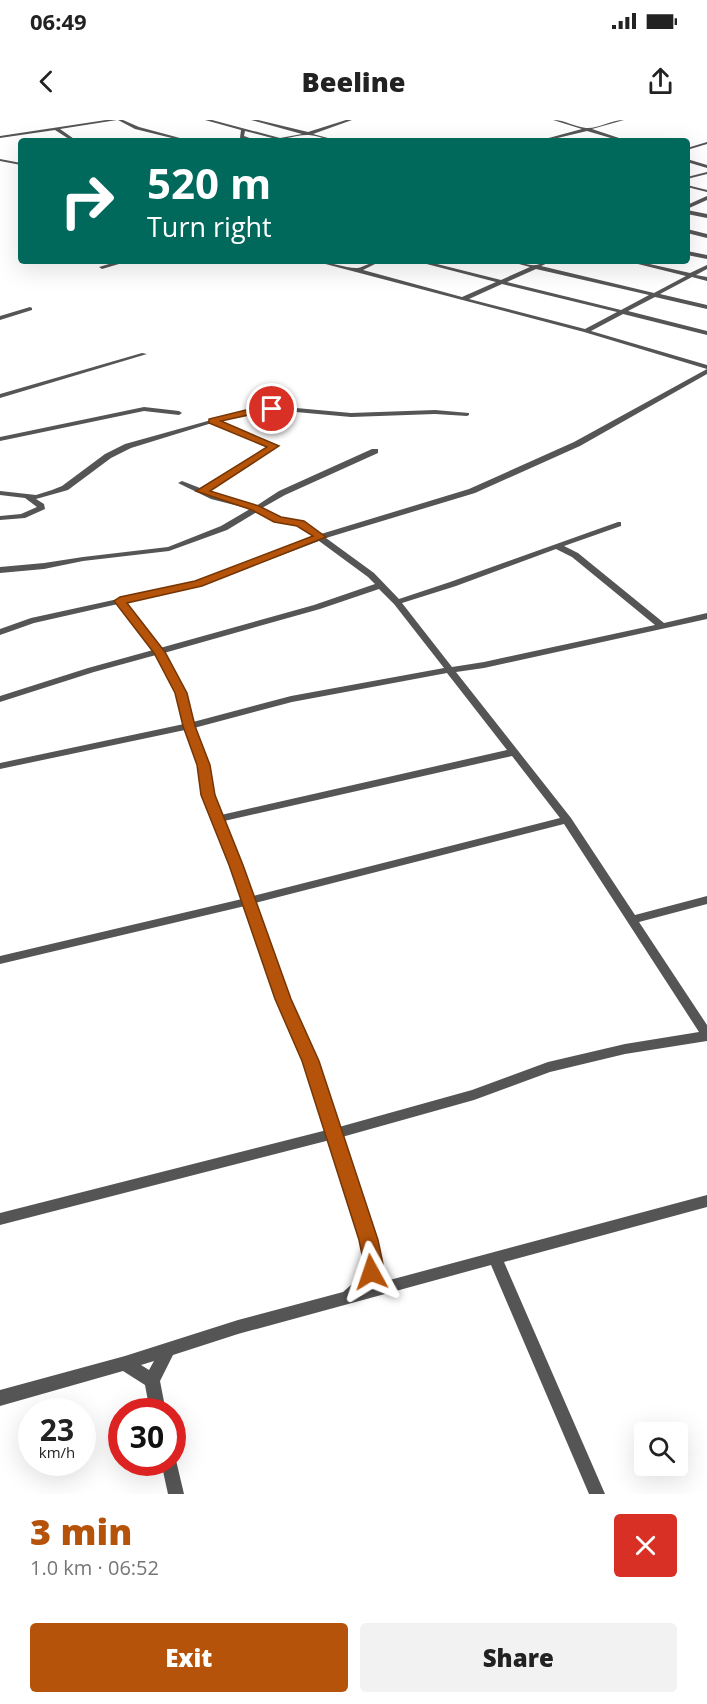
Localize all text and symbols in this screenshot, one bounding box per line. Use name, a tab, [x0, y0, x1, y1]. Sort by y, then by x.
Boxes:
text: 06:49	[30, 6, 87, 36]
text: Beeline	[302, 63, 405, 100]
icon: back	[30, 65, 63, 98]
icon: share	[644, 65, 677, 98]
text: 520 m	[147, 154, 271, 211]
icon: right	[48, 162, 126, 240]
text: Turn right	[147, 208, 272, 245]
pin	[246, 383, 297, 434]
icon: arrive	[255, 392, 288, 425]
position arrow	[339, 1240, 403, 1304]
speed limit sign: 30	[108, 1398, 186, 1476]
text: 23	[40, 1409, 74, 1450]
map controls	[634, 1422, 688, 1476]
button: search	[634, 1422, 688, 1476]
text: km/h	[39, 1442, 75, 1462]
text: 3 min	[30, 1507, 132, 1556]
button: close	[614, 1514, 677, 1577]
text: 1.0 km · 06:52	[30, 1554, 159, 1581]
button: Exit	[30, 1623, 348, 1692]
button: Share	[360, 1623, 677, 1692]

